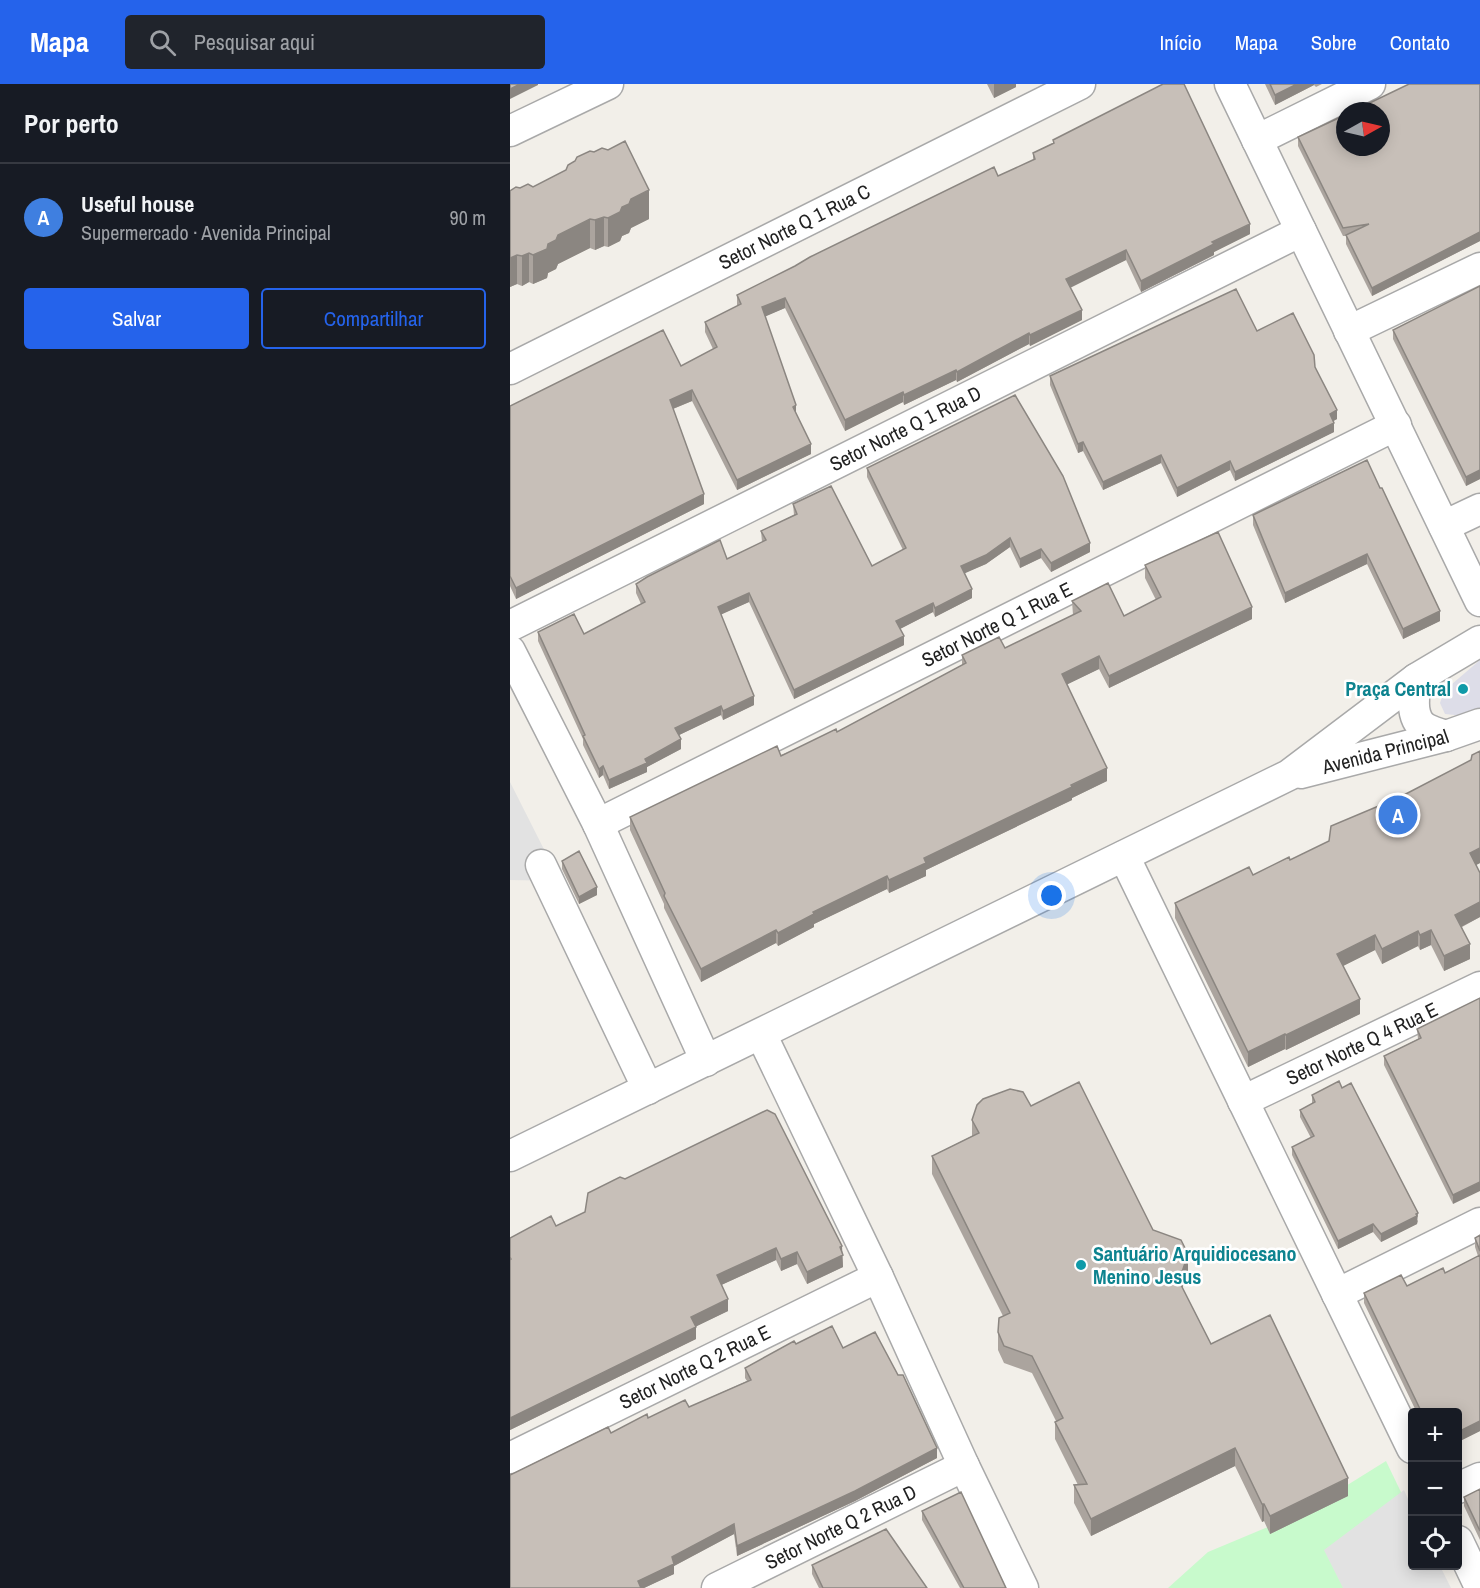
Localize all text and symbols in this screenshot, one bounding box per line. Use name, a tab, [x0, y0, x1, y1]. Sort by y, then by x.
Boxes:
search box	[125, 15, 545, 69]
text: Mapa	[30, 23, 89, 61]
icon: search	[146, 26, 179, 59]
text: Pesquisar aqui	[194, 27, 315, 57]
text: Início	[1160, 28, 1202, 57]
text: Mapa	[1235, 28, 1278, 57]
text: Sobre	[1311, 28, 1357, 57]
text: Contato	[1390, 28, 1450, 57]
north arrow	[1336, 102, 1390, 156]
text: Por perto	[24, 106, 119, 141]
street label: Setor Norte Q 1 Rua C	[714, 177, 875, 276]
text: Useful house	[81, 189, 194, 219]
text: A	[38, 204, 49, 231]
text: 90 m	[450, 204, 486, 231]
text: Supermercado · Avenida Principal	[81, 219, 331, 246]
button: Salvar	[24, 288, 249, 349]
button: Compartilhar	[261, 288, 486, 349]
street label: Setor Norte Q 1 Rua D	[825, 379, 986, 477]
street label: Setor Norte Q 1 Rua E	[917, 575, 1077, 673]
place label: Praça Central	[1345, 675, 1451, 702]
marker: Praça Central	[1456, 682, 1470, 696]
street label: Avenida Principal	[1318, 722, 1452, 780]
pin: A	[1378, 792, 1418, 838]
your location	[1037, 881, 1066, 910]
street label: Setor Norte Q 4 Rua E	[1281, 995, 1442, 1091]
place label: Santuário Arquidiocesano Menino Jesus	[1093, 1240, 1297, 1290]
marker: Santuário Arquidiocesano Menino Jesus	[1074, 1258, 1088, 1272]
street label: Setor Norte Q 2 Rua E	[615, 1318, 775, 1415]
map controls	[1408, 1408, 1462, 1570]
button: +	[1408, 1408, 1462, 1462]
button: −	[1408, 1462, 1462, 1516]
street label: Setor Norte Q 2 Rua D	[760, 1478, 921, 1575]
button: locate	[1408, 1516, 1462, 1570]

